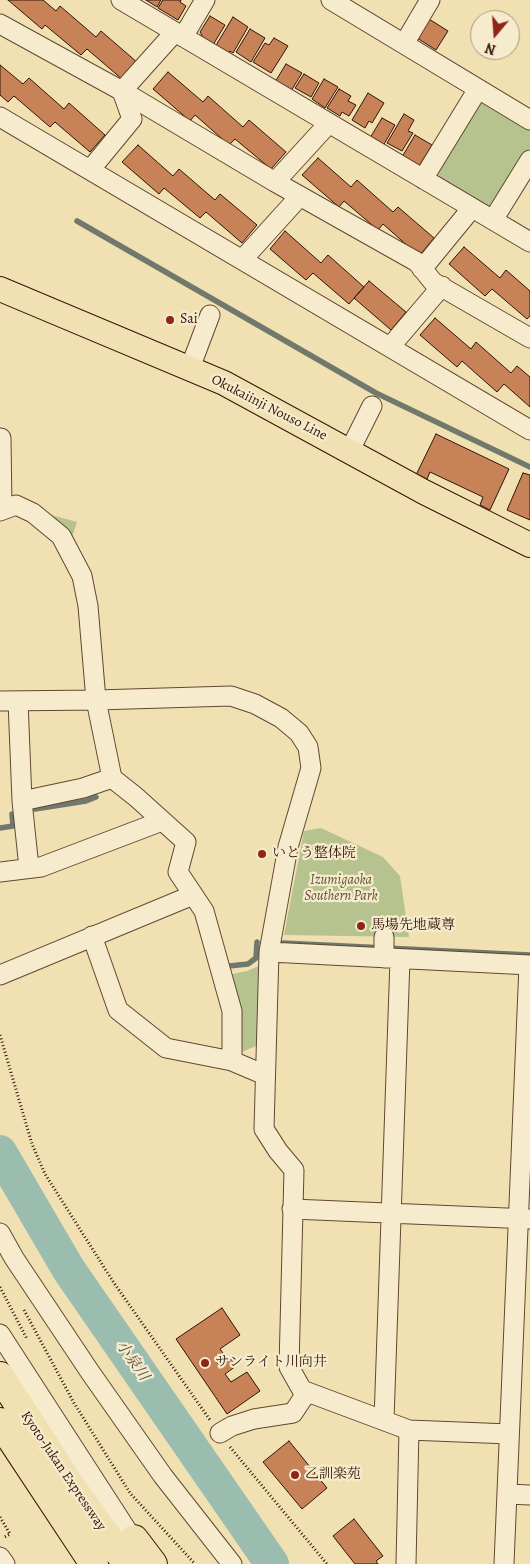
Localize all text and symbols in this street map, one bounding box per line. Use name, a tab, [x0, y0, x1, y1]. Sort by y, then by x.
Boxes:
north arrow	[470, 10, 520, 60]
text: N	[483, 38, 498, 59]
place label: Sai	[180, 312, 198, 328]
marker: Sai	[164, 314, 176, 326]
street label: Okukaiinji Nouso Line	[208, 371, 330, 445]
place label: いとう整体院	[272, 846, 356, 862]
marker: いとう整体院	[256, 848, 268, 860]
park label: Izumigaoka Southern Park	[304, 873, 378, 906]
place label: 馬場先地蔵尊	[371, 918, 455, 934]
marker: 馬場先地蔵尊	[355, 920, 367, 932]
water label: 小泉川	[112, 1337, 152, 1385]
place label: サンライト川向井	[215, 1355, 327, 1371]
marker: サンライト川向井	[199, 1357, 211, 1369]
street label: Kyoto-Jukan Expressway	[17, 1408, 109, 1534]
place label: 乙訓楽苑	[305, 1467, 361, 1483]
marker: 乙訓楽苑	[289, 1469, 301, 1481]

